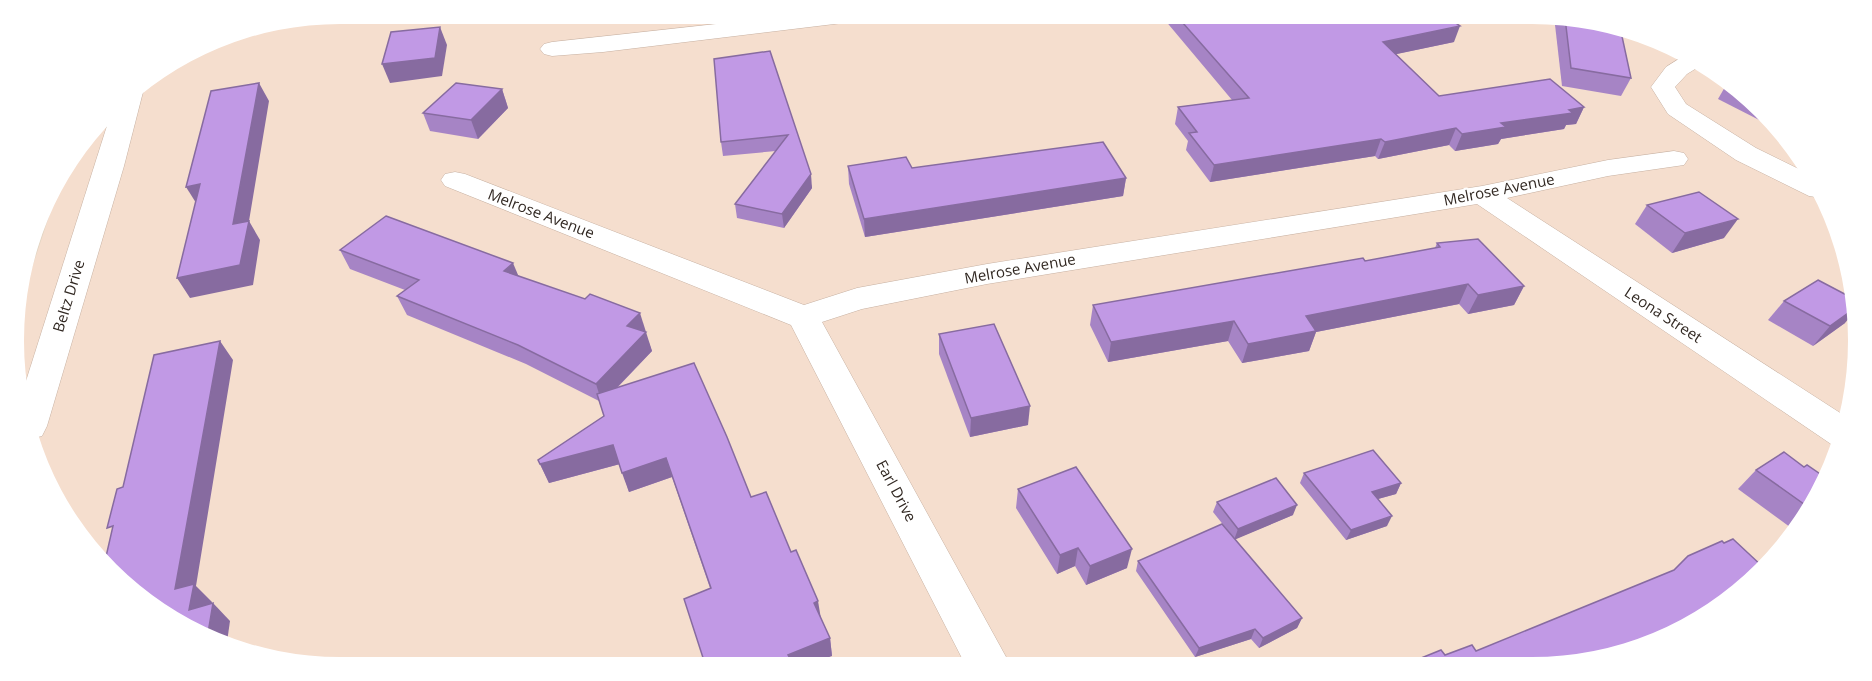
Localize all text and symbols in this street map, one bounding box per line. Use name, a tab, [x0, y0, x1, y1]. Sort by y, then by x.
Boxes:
street label: Melrose Avenue	[1442, 168, 1556, 210]
street label: Melrose Avenue	[485, 184, 597, 243]
street label: Melrose Avenue	[963, 248, 1077, 288]
street label: Beltz Drive	[48, 257, 89, 334]
street label: Leona Street	[1621, 282, 1706, 347]
street label: Earl Drive	[872, 456, 921, 525]

